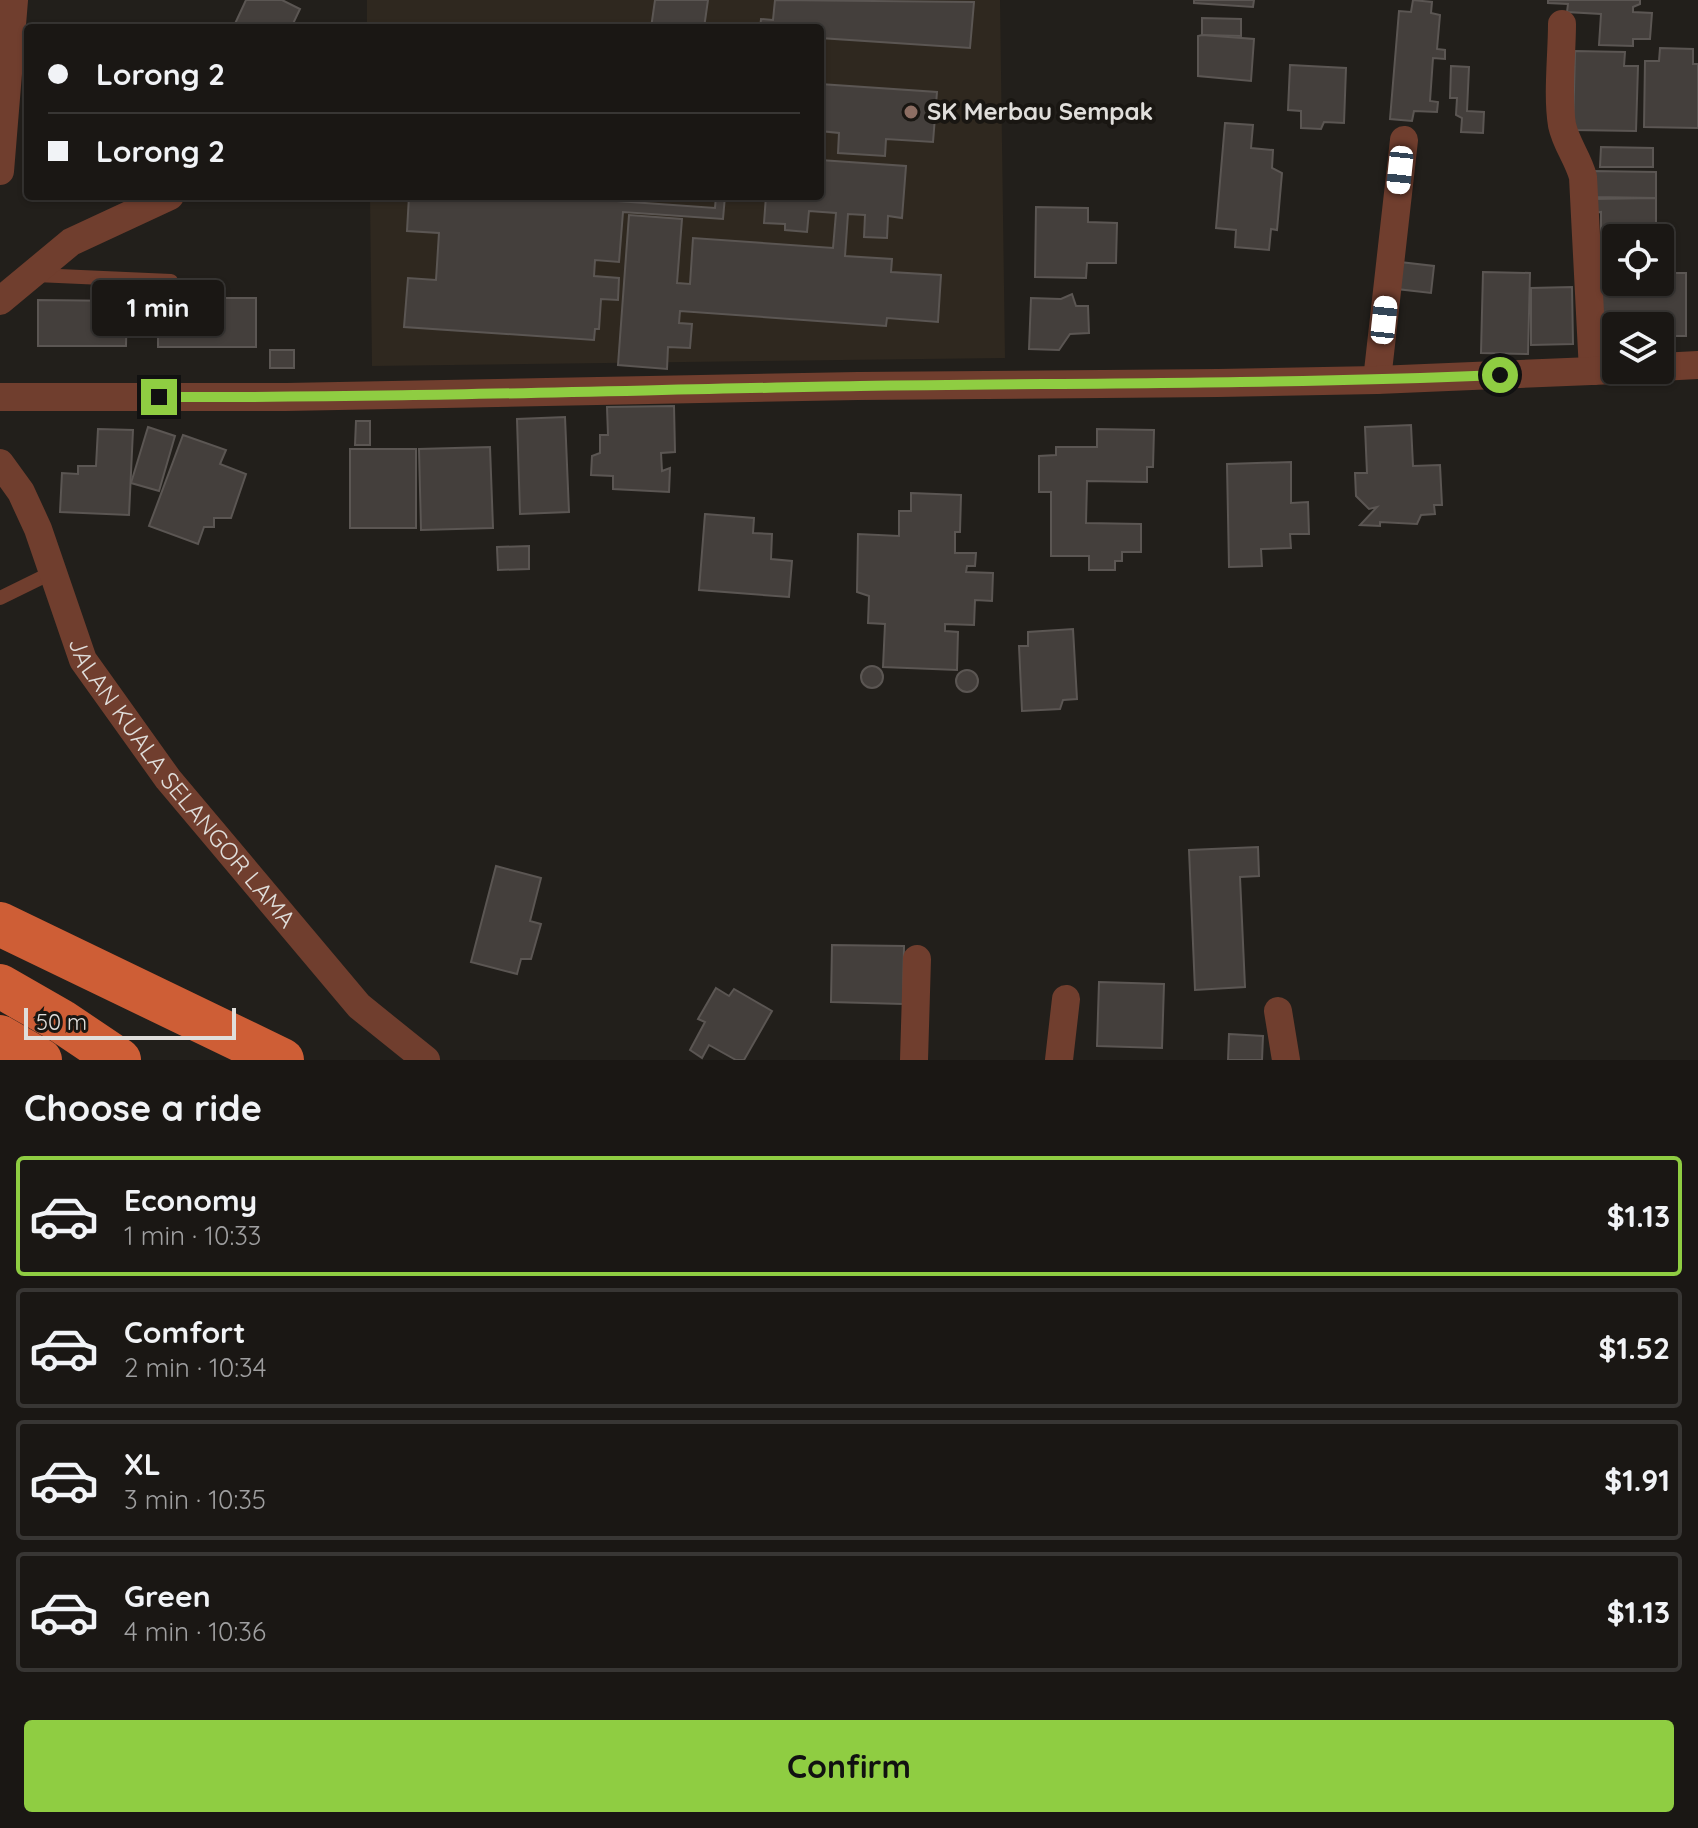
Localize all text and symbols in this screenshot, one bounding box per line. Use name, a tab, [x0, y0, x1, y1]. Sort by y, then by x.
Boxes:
text: Lorong 2	[96, 55, 225, 93]
place label: SK Merbau Sempak	[927, 96, 1153, 126]
marker: SK Merbau Sempak	[902, 103, 920, 121]
text: Lorong 2	[96, 132, 225, 170]
car	[1386, 145, 1414, 195]
map controls	[1602, 224, 1674, 384]
button: locate	[1602, 224, 1674, 296]
callout: 1 min	[93, 281, 225, 337]
text: 1 min	[127, 291, 190, 324]
car	[1370, 295, 1398, 345]
button: layers	[1602, 312, 1674, 384]
route start	[1482, 357, 1518, 393]
route end	[141, 379, 177, 415]
street label: JALAN KUALA SELANGOR LAMA	[62, 634, 303, 933]
scale bar	[24, 1004, 236, 1040]
text: 50 m	[36, 1008, 87, 1036]
text: Choose a ride	[24, 1085, 262, 1130]
icon: car	[28, 1180, 100, 1252]
text: Economy	[124, 1181, 257, 1219]
text: $1.13	[1607, 1197, 1670, 1235]
text: 1 min · 10:33	[124, 1219, 262, 1252]
icon: car	[28, 1312, 100, 1384]
text: Comfort	[124, 1313, 245, 1351]
text: $1.52	[1599, 1329, 1670, 1367]
text: 2 min · 10:34	[124, 1351, 266, 1384]
icon: car	[28, 1444, 100, 1516]
text: XL	[124, 1445, 161, 1483]
text: $1.91	[1604, 1461, 1670, 1499]
text: 3 min · 10:35	[124, 1483, 266, 1516]
icon: car	[28, 1576, 100, 1648]
text: Green	[124, 1577, 211, 1615]
text: $1.13	[1607, 1593, 1670, 1631]
text: 4 min · 10:36	[124, 1615, 266, 1648]
button: Confirm	[24, 1720, 1674, 1812]

